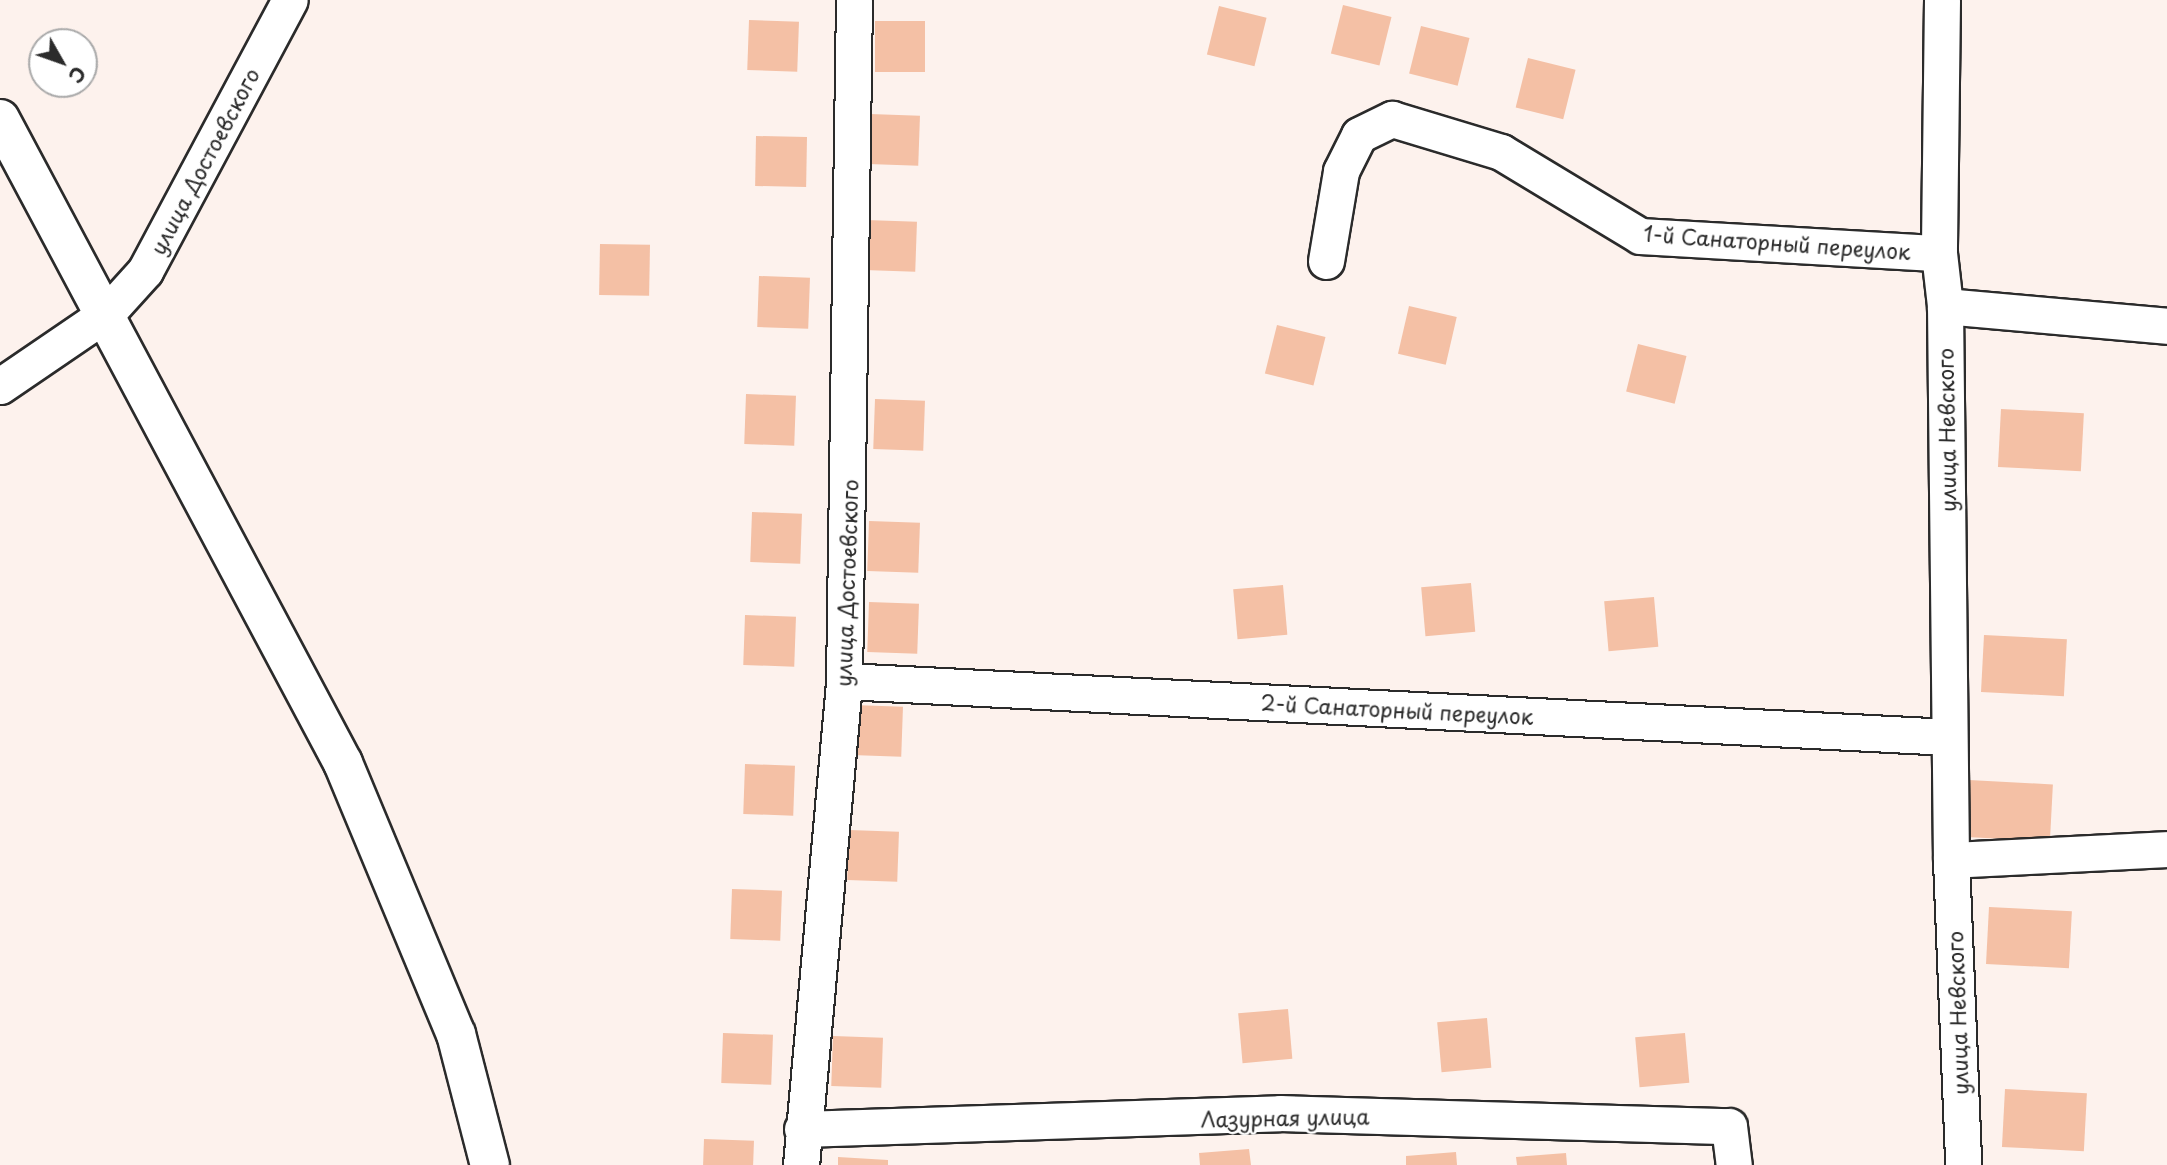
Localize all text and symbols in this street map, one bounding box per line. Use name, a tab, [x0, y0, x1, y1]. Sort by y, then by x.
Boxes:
north arrow	[28, 28, 98, 98]
text: С	[62, 61, 93, 90]
street label: улица Достоевского	[144, 63, 264, 259]
street label: 1-й Санаторный переулок	[1642, 220, 1912, 264]
street label: улица Невского	[1932, 347, 1960, 513]
street label: улица Достоевского	[830, 478, 862, 688]
street label: 2-й Санаторный переулок	[1260, 689, 1534, 729]
street label: улица Невского	[1942, 930, 1972, 1096]
street label: Лазурная улица	[1200, 1103, 1370, 1131]

